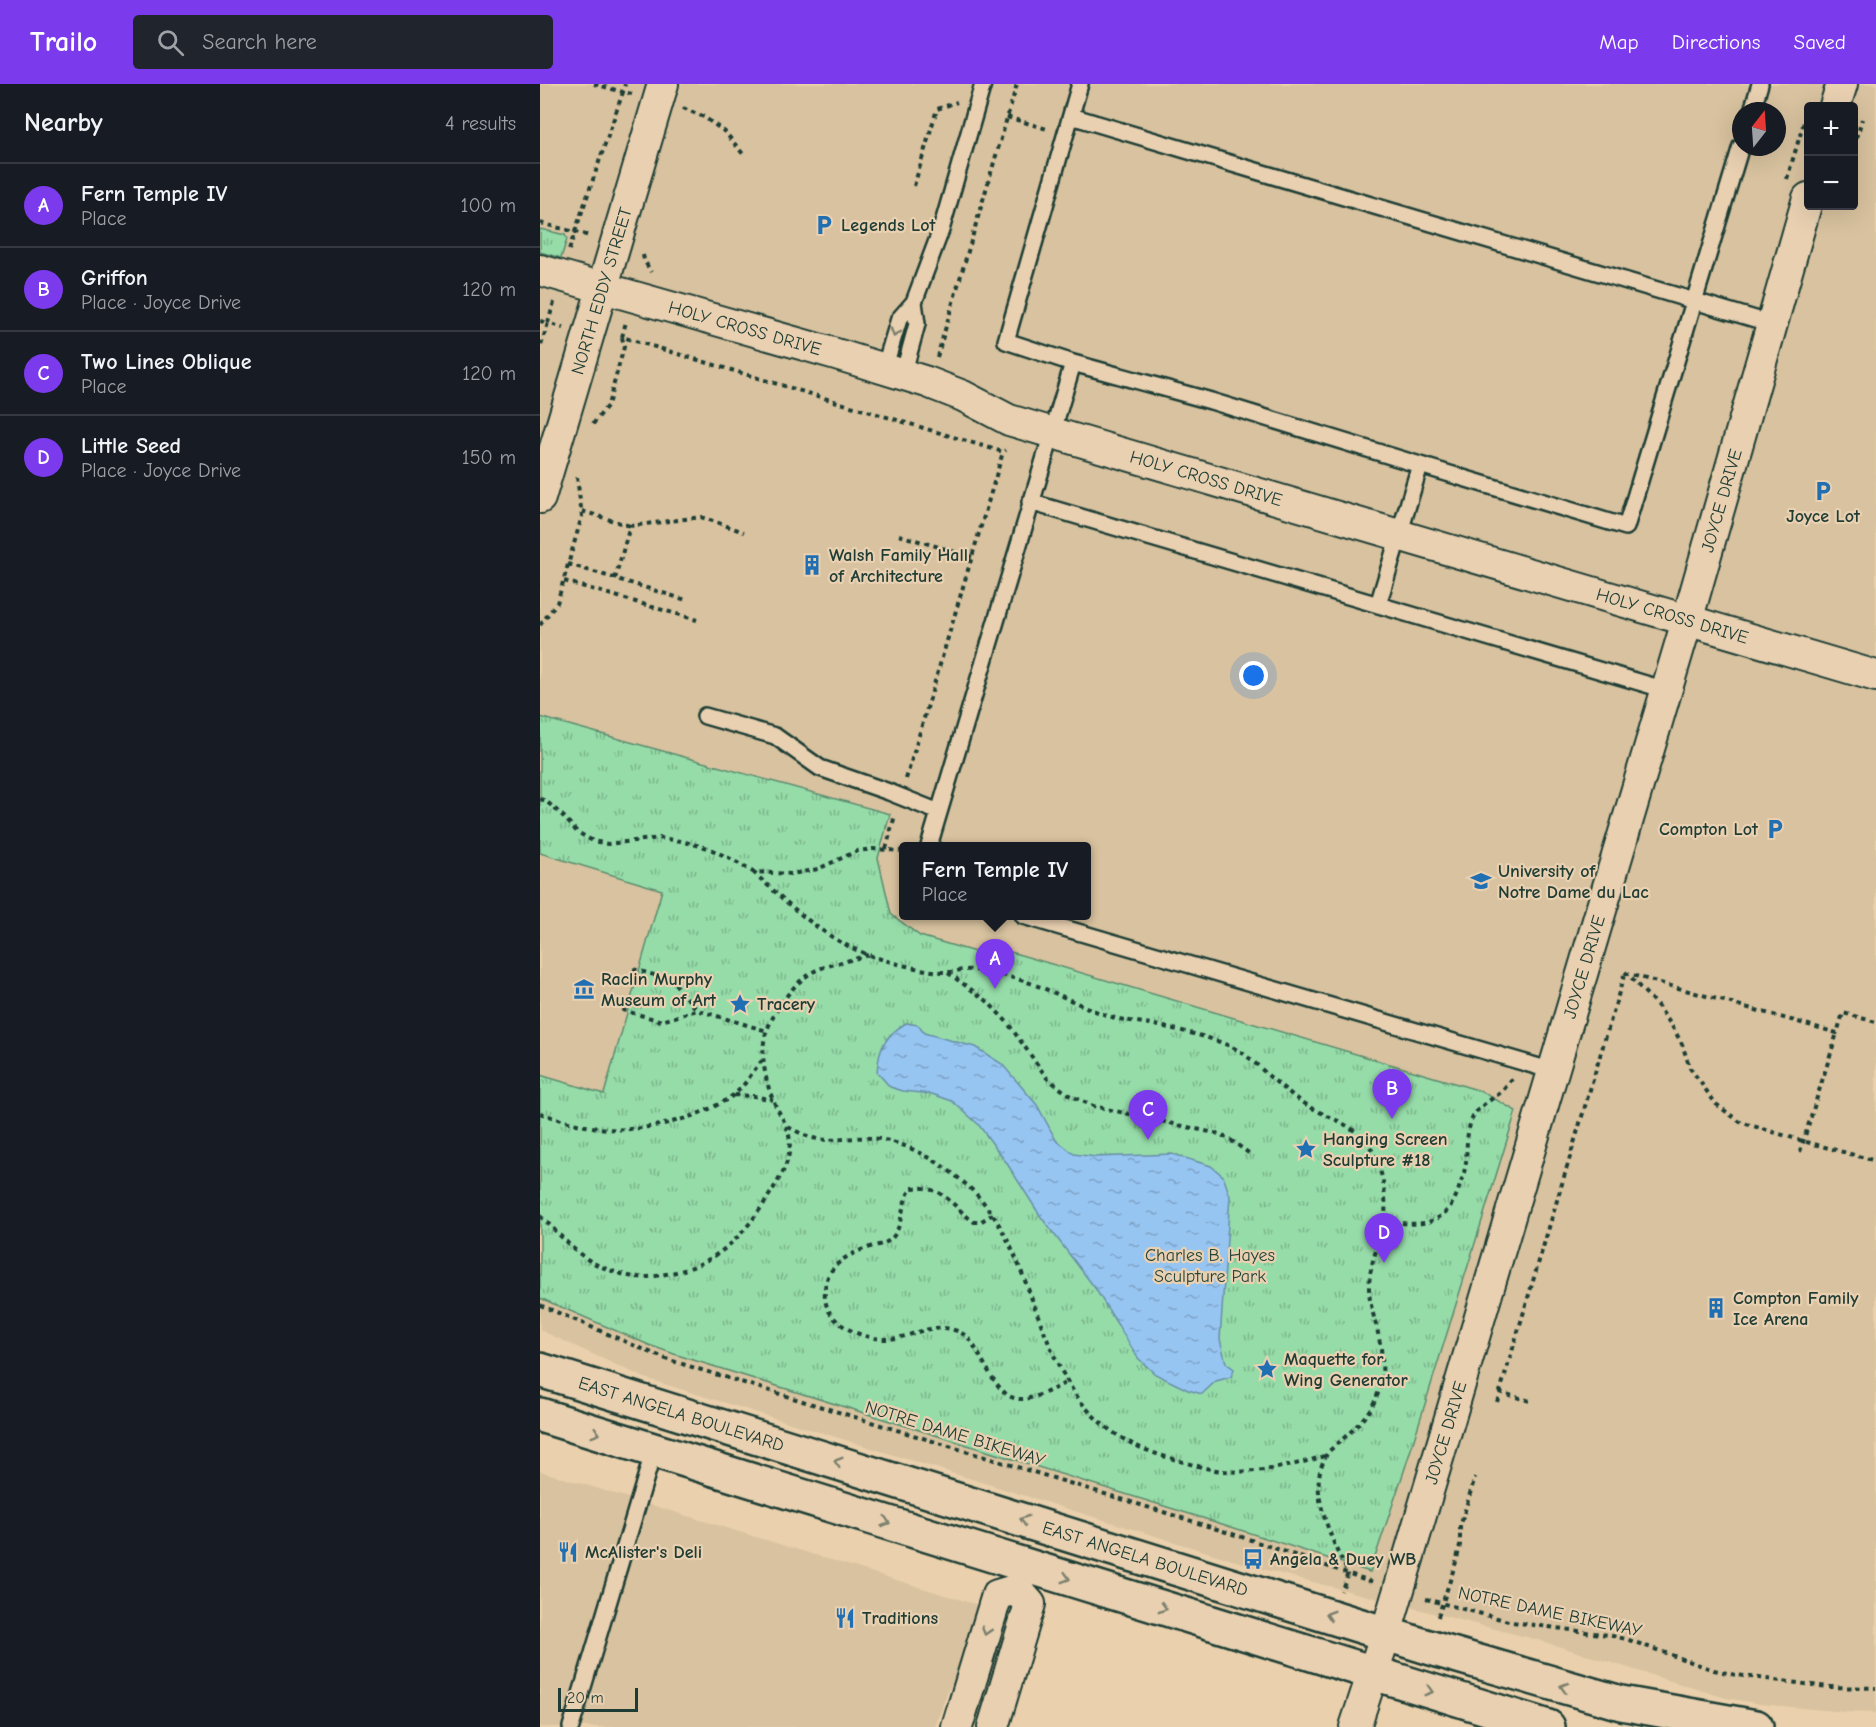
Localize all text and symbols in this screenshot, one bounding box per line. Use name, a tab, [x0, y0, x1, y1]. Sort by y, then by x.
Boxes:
search box	[133, 15, 553, 69]
text: Trailo	[30, 26, 97, 58]
icon: search	[154, 26, 187, 59]
text: Search here	[202, 29, 317, 55]
text: Map	[1599, 30, 1639, 54]
text: Directions	[1672, 30, 1761, 54]
text: Saved	[1794, 30, 1846, 54]
north arrow	[1732, 102, 1786, 156]
map controls	[1804, 102, 1858, 210]
button: +	[1804, 102, 1858, 156]
text: Nearby	[24, 108, 103, 138]
text: 4 results	[445, 112, 516, 135]
button: −	[1804, 156, 1858, 210]
text: Fern Temple IV	[81, 181, 227, 207]
text: A	[38, 194, 49, 217]
text: 100 m	[461, 194, 516, 217]
street label: NORTH EDDY STREET	[567, 204, 636, 377]
text: Place	[81, 207, 127, 230]
parking icon: Legends Lot	[812, 213, 836, 237]
place label: Legends Lot	[841, 215, 936, 236]
text: Griffon	[81, 265, 148, 291]
text: B	[37, 278, 50, 301]
text: 120 m	[462, 278, 516, 301]
text: Place · Joyce Drive	[81, 291, 241, 314]
street label: HOLY CROSS DRIVE	[666, 297, 824, 360]
one-way arrow	[889, 327, 902, 338]
text: Two Lines Oblique	[81, 349, 252, 375]
text: C	[37, 362, 50, 385]
text: 120 m	[462, 362, 516, 385]
text: Place	[81, 375, 127, 398]
text: Little Seed	[81, 433, 181, 459]
text: D	[37, 446, 50, 469]
text: 150 m	[462, 446, 516, 469]
street label: HOLY CROSS DRIVE	[1128, 446, 1285, 511]
street label: JOYCE DRIVE	[1697, 446, 1746, 555]
text: Place · Joyce Drive	[81, 459, 241, 482]
parking icon: Joyce Lot	[1811, 479, 1835, 503]
place label: Joyce Lot	[1786, 506, 1861, 527]
place label: Walsh Family Hall of Architecture	[829, 545, 968, 587]
building icon: Walsh Family Hall of Architecture	[800, 553, 824, 577]
street label: HOLY CROSS DRIVE	[1594, 583, 1751, 648]
your location	[1239, 661, 1268, 690]
parking icon: Compton Lot	[1763, 817, 1787, 841]
place label: Compton Lot	[1659, 819, 1759, 840]
popup	[899, 842, 1091, 920]
text: Fern Temple IV	[922, 857, 1068, 883]
place label: University of Notre Dame du Lac	[1498, 861, 1649, 903]
school or university icon: University of Notre Dame du Lac	[1469, 869, 1493, 893]
text: Place	[922, 883, 967, 906]
street label: JOYCE DRIVE	[1559, 913, 1609, 1021]
pin: A	[976, 940, 1014, 989]
place label: Raclin Murphy Museum of Art	[601, 969, 717, 1011]
museum icon: Raclin Murphy Museum of Art	[572, 977, 596, 1001]
place icon: Tracery	[728, 992, 752, 1016]
place label: Tracery	[757, 994, 816, 1015]
pin: B	[1372, 1070, 1412, 1119]
pin: C	[1128, 1090, 1168, 1140]
place label: Hanging Screen Sculpture #18	[1323, 1129, 1448, 1171]
place icon: Hanging Screen Sculpture #18	[1294, 1137, 1318, 1161]
pin: D	[1364, 1214, 1404, 1263]
park label: Charles B. Hayes Sculpture Park	[1145, 1245, 1275, 1287]
place label: Compton Family Ice Arena	[1733, 1288, 1859, 1330]
building icon: Compton Family Ice Arena	[1704, 1296, 1728, 1320]
place label: Maquette for Wing Generator	[1284, 1349, 1408, 1391]
place icon: Maquette for Wing Generator	[1255, 1357, 1279, 1381]
street label: EAST ANGELA BOULEVARD	[576, 1372, 787, 1456]
street label: JOYCE DRIVE	[1420, 1378, 1471, 1487]
street label: NOTRE DAME BIKEWAY	[862, 1397, 1048, 1471]
one-way arrow	[590, 1425, 601, 1438]
one-way arrow	[833, 1457, 844, 1469]
one-way arrow	[880, 1515, 891, 1527]
one-way arrow	[1019, 1515, 1030, 1527]
street label: EAST ANGELA BOULEVARD	[1040, 1517, 1251, 1601]
restaurant icon: McAlister's Deli	[556, 1540, 580, 1564]
place label: McAlister's Deli	[585, 1542, 702, 1563]
bus stop icon: Angela & Duey WB	[1241, 1547, 1265, 1571]
place label: Angela & Duey WB	[1270, 1549, 1416, 1570]
one-way arrow	[1060, 1571, 1071, 1583]
street label: NOTRE DAME BIKEWAY	[1456, 1582, 1644, 1642]
one-way arrow	[1157, 1601, 1168, 1613]
restaurant icon: Traditions	[833, 1606, 857, 1630]
place label: Traditions	[862, 1608, 938, 1629]
one-way arrow	[1325, 1610, 1336, 1623]
one-way arrow	[980, 1625, 993, 1636]
one-way arrow	[1559, 1682, 1570, 1694]
one-way arrow	[1423, 1684, 1434, 1696]
scale bar	[558, 1685, 638, 1712]
text: 20 m	[567, 1689, 604, 1707]

